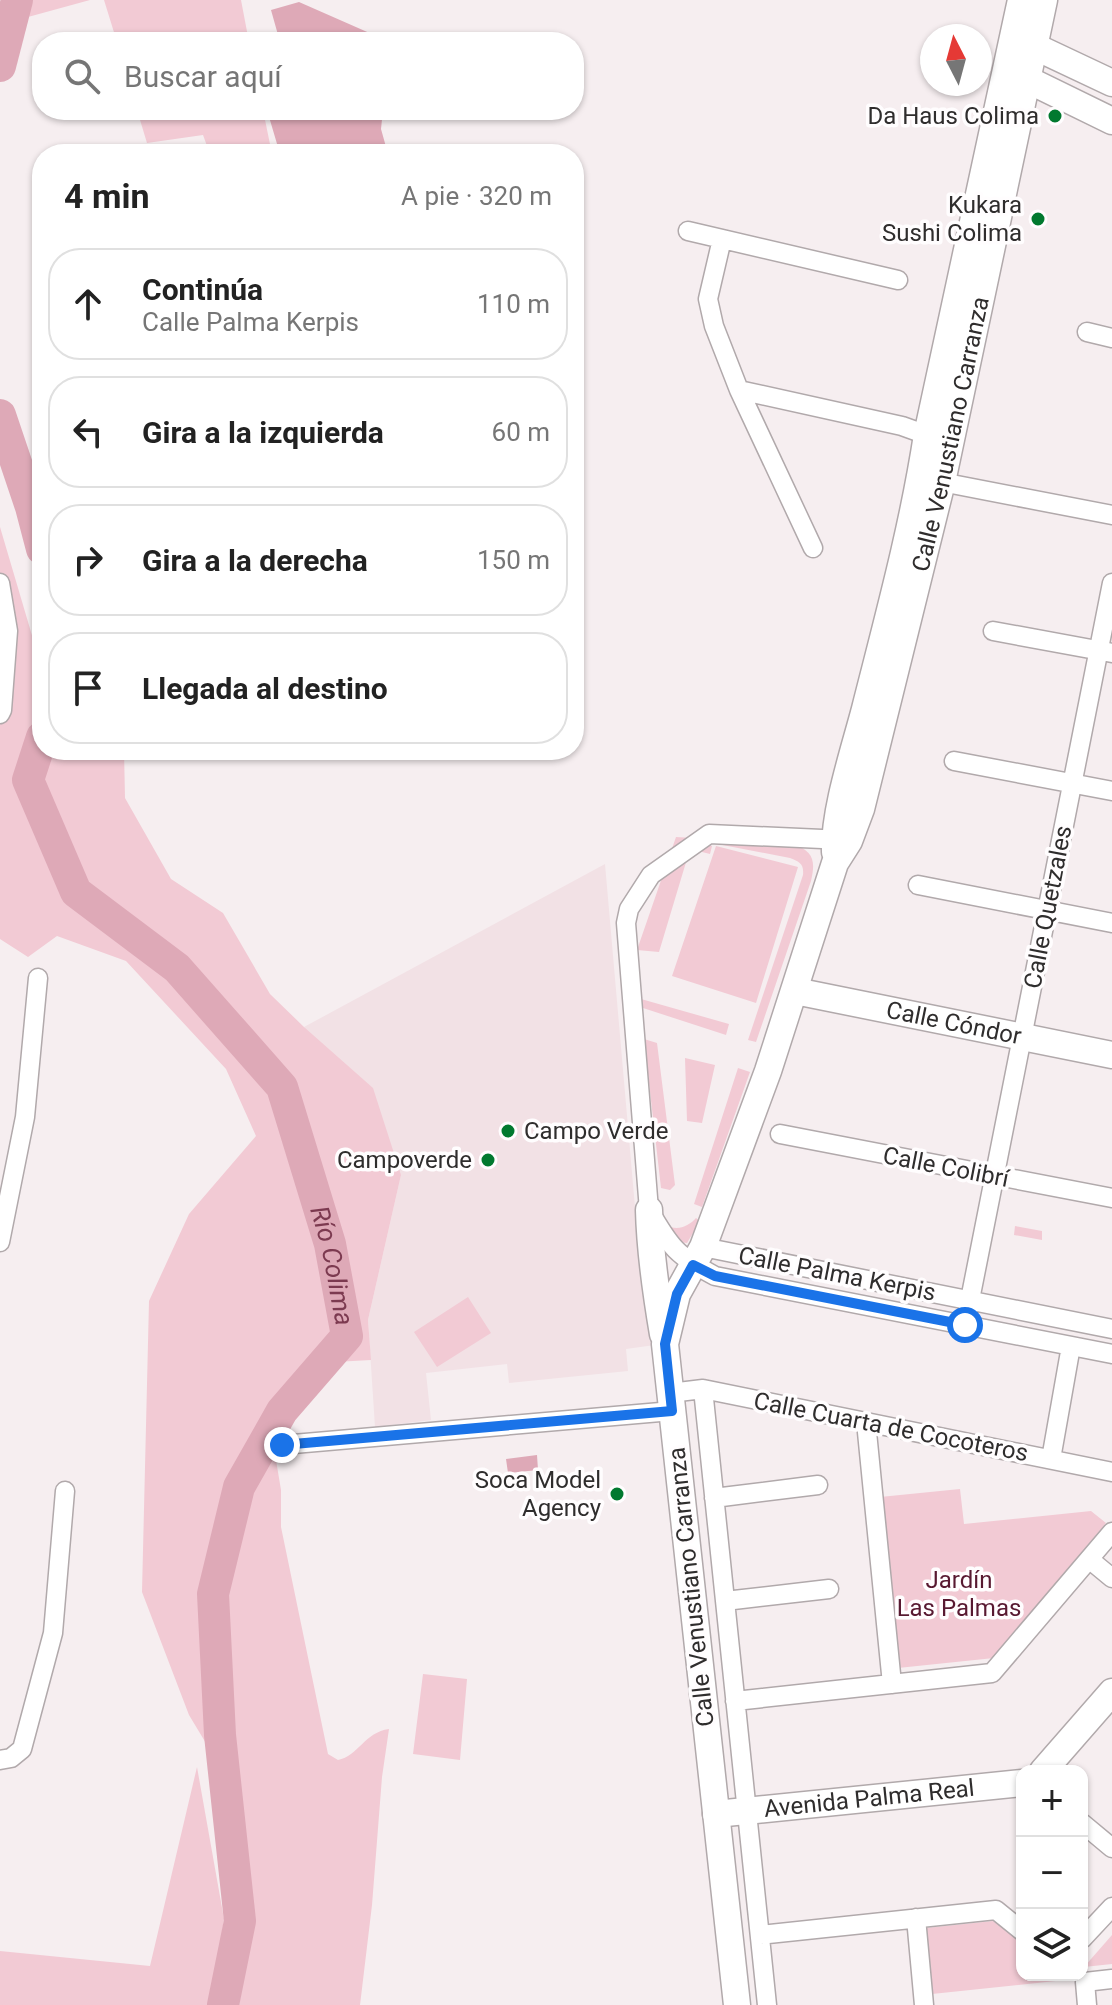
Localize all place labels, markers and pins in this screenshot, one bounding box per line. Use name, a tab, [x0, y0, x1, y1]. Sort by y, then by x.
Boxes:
place label: Da Haus Colima	[867, 102, 1039, 130]
marker: Da Haus Colima	[1046, 107, 1064, 125]
place label: Kukara Sushi Colima	[882, 191, 1022, 247]
marker: Kukara Sushi Colima	[1029, 210, 1047, 228]
place label: Campo Verde	[524, 1117, 669, 1145]
marker: Campo Verde	[499, 1122, 517, 1140]
place label: Campoverde	[337, 1146, 472, 1174]
marker: Campoverde	[479, 1151, 497, 1169]
place label: Soca Model Agency	[475, 1466, 602, 1522]
marker: Soca Model Agency	[608, 1485, 626, 1503]

